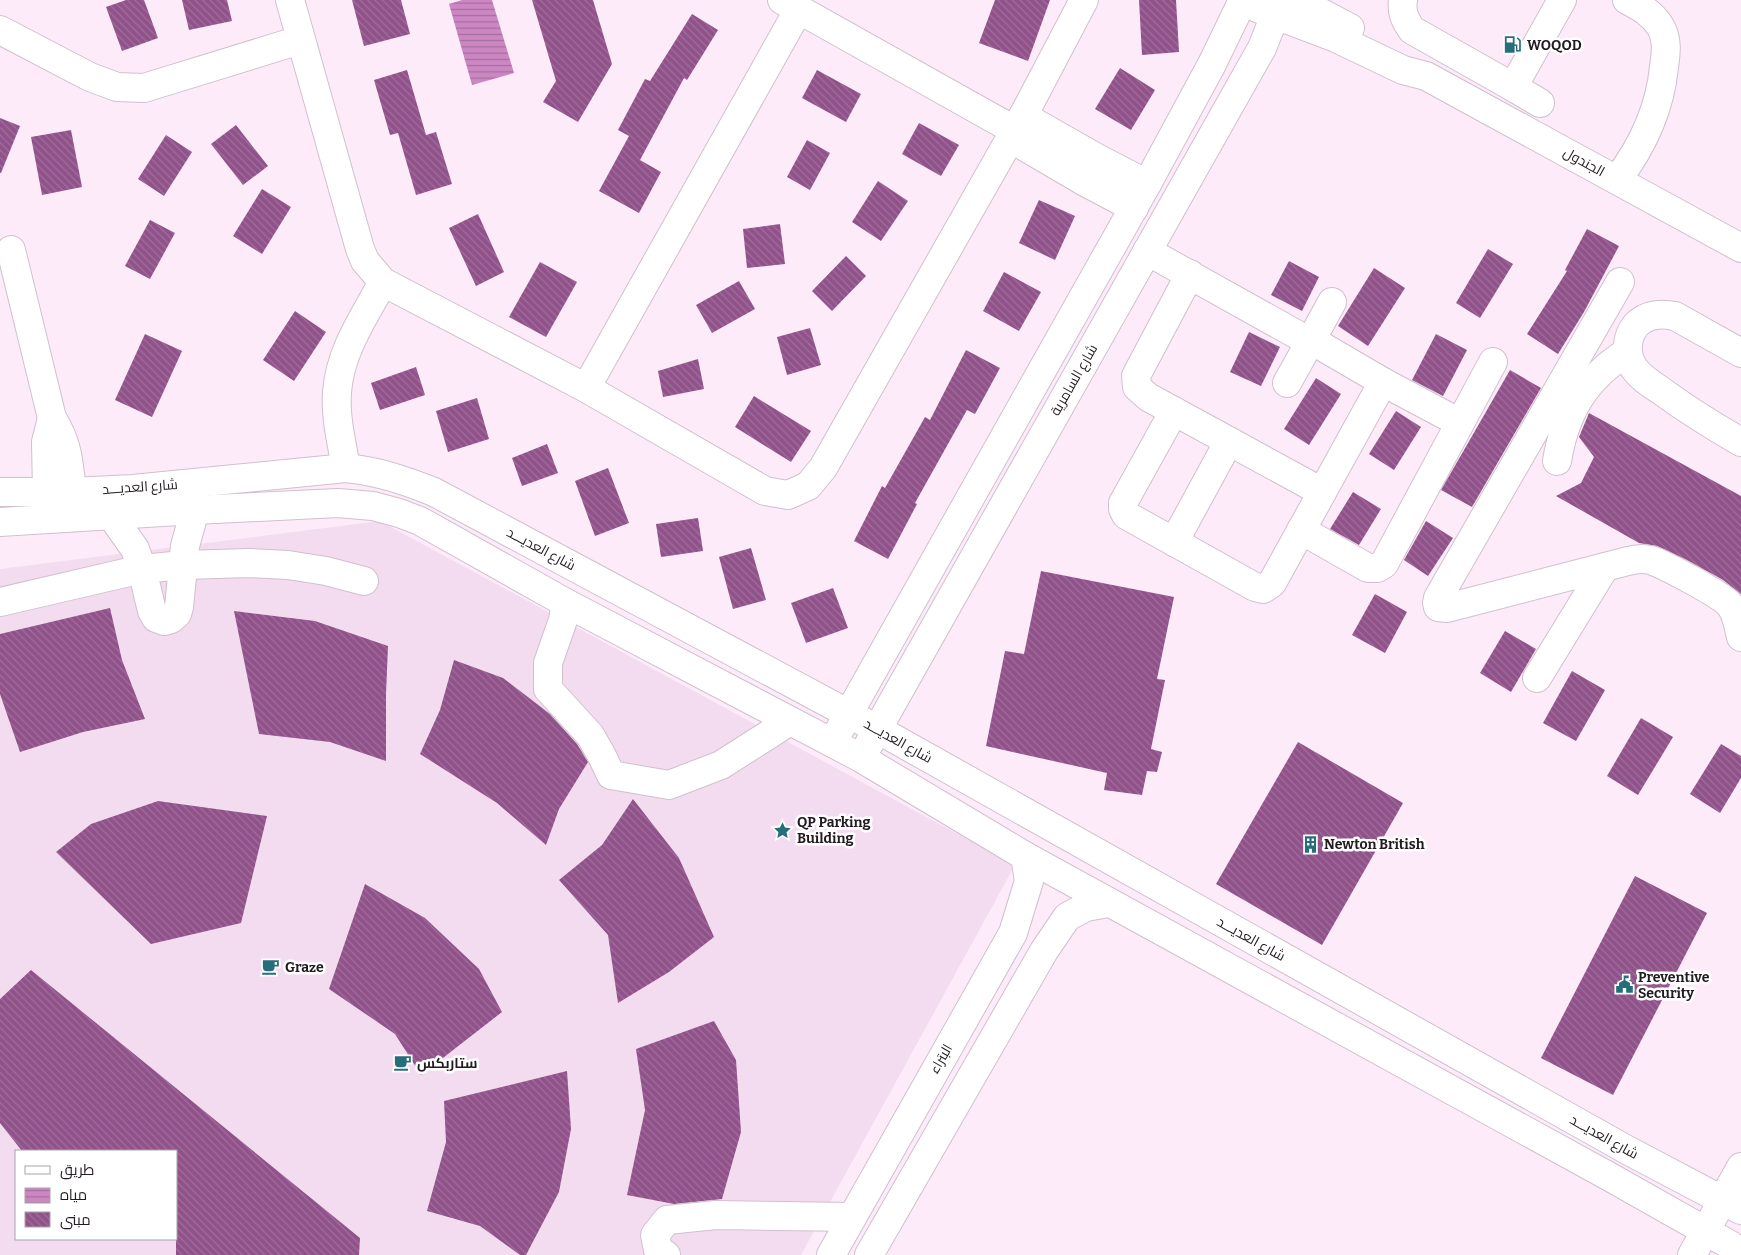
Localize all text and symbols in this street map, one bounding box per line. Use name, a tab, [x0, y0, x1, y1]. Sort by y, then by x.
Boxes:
fuel station icon: WOQOD	[1503, 35, 1523, 55]
place label: WOQOD	[1527, 37, 1582, 54]
street label: الجندول	[1560, 144, 1608, 180]
street label: شارع السامرية	[1047, 341, 1101, 419]
street label: شارع العديـــد	[102, 476, 178, 498]
street label: شارع العديـــد	[504, 524, 578, 574]
street label: شارع العديـــد	[861, 715, 935, 767]
place label: QP Parking Building	[797, 814, 871, 847]
place icon: QP Parking Building	[773, 820, 793, 840]
building icon: Newton British	[1300, 834, 1320, 854]
place label: Newton British	[1324, 836, 1425, 853]
street label: شارع العديـــد	[1214, 913, 1288, 965]
cafe icon: Graze	[261, 957, 281, 977]
place label: Graze	[285, 959, 324, 976]
place label: Preventive Security	[1638, 969, 1710, 1002]
public building icon: Preventive Security	[1614, 975, 1634, 995]
street label: البتراء	[926, 1041, 956, 1077]
cafe icon: ستاربكس	[393, 1053, 413, 1073]
place label: ستاربكس	[417, 1055, 477, 1072]
street label: شارع العديـــد	[1567, 1111, 1641, 1163]
legend	[15, 1150, 178, 1240]
text: طريق	[60, 1161, 94, 1180]
text: مياه	[60, 1186, 87, 1204]
text: مبنى	[60, 1211, 91, 1230]

